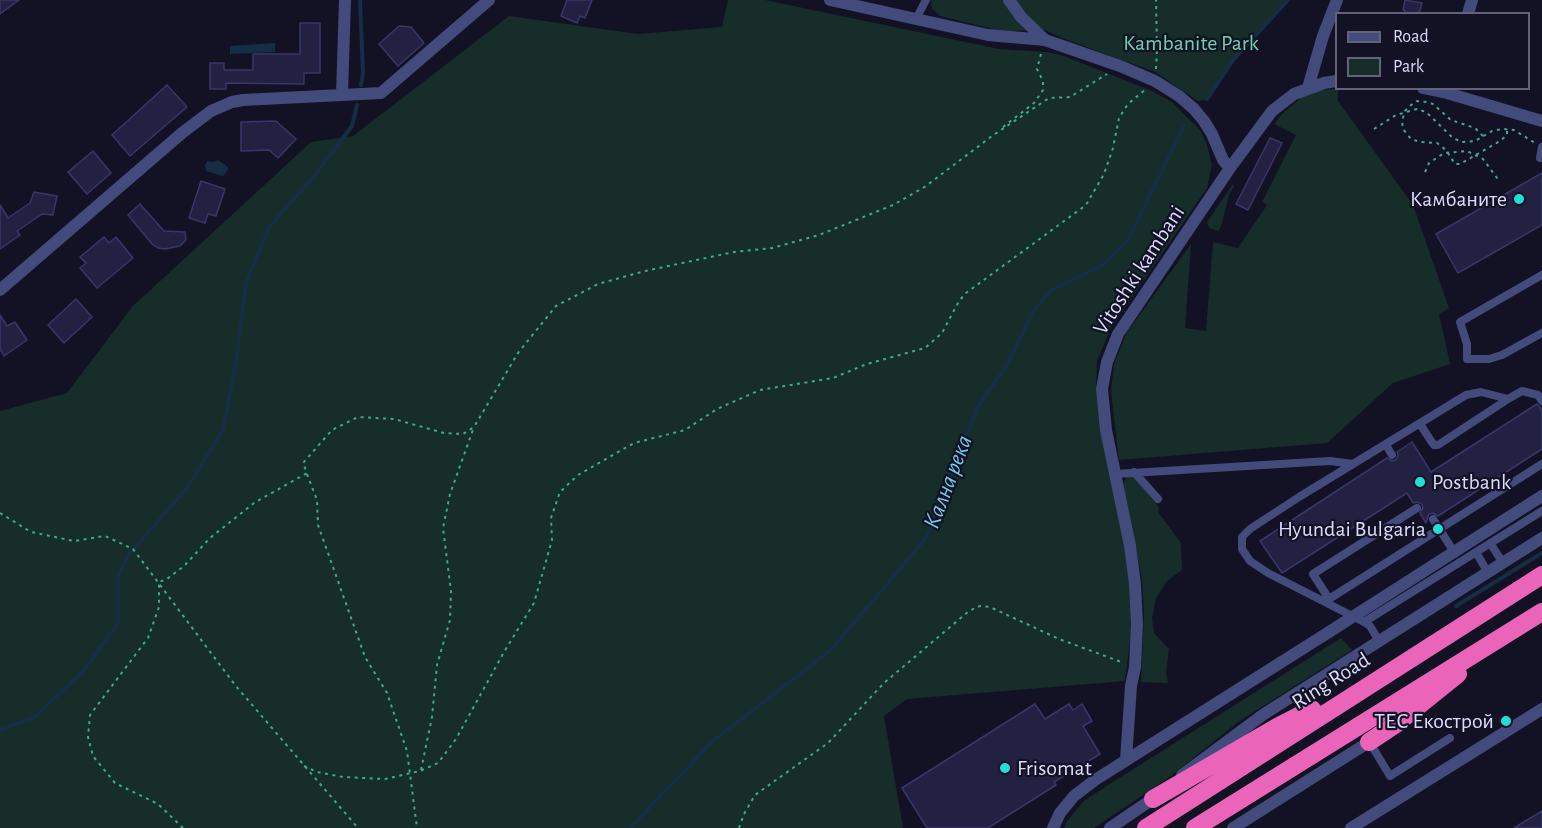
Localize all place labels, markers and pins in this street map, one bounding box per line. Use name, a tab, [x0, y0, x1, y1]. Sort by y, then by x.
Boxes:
place label: Камбаните	[1410, 186, 1507, 212]
marker: Камбаните	[1512, 192, 1526, 206]
place label: Postbank	[1432, 469, 1511, 495]
marker: Postbank	[1413, 475, 1427, 489]
place label: Hyundai Bulgaria	[1278, 516, 1426, 542]
marker: Hyundai Bulgaria	[1431, 522, 1445, 536]
place label: ТЕС Екострой	[1375, 708, 1494, 734]
marker: ТЕС Екострой	[1499, 714, 1513, 728]
place label: Frisomat	[1017, 755, 1092, 781]
marker: Frisomat	[998, 761, 1012, 775]

